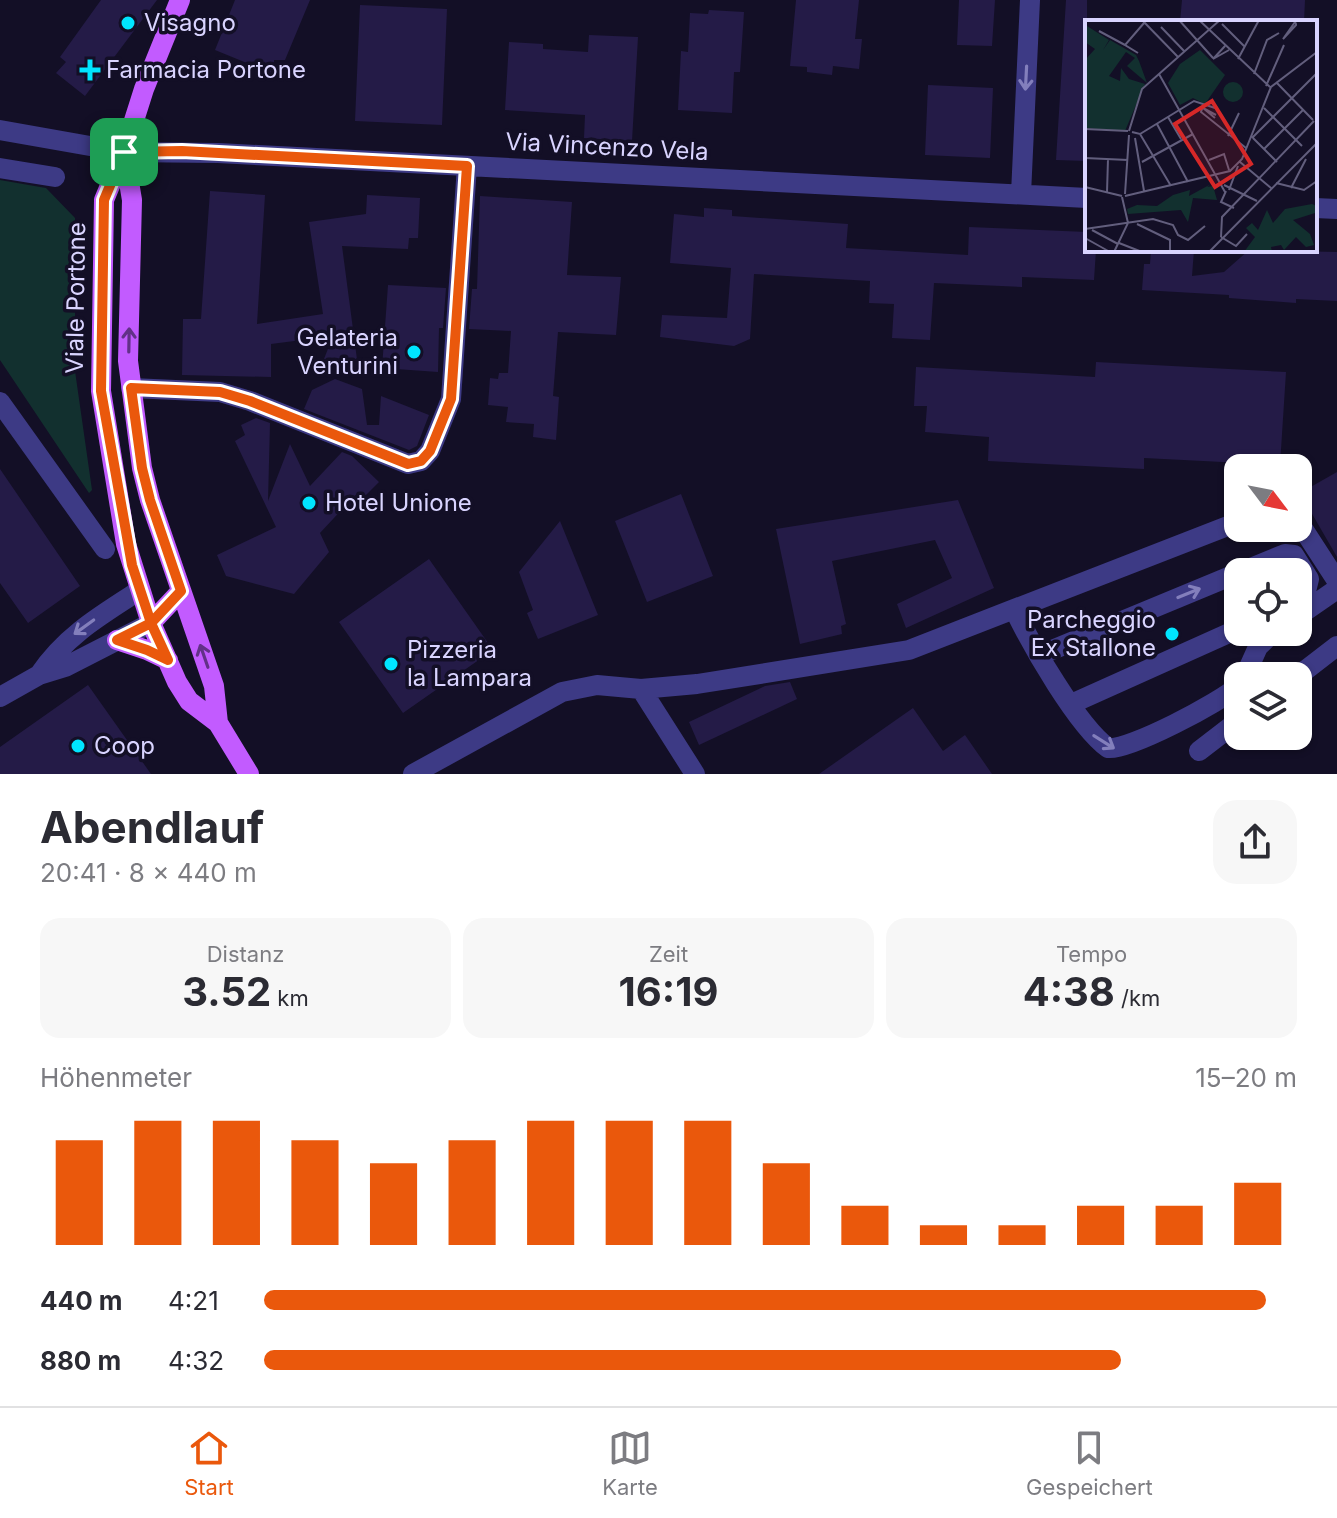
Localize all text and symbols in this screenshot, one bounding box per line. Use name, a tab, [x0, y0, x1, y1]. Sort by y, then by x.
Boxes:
place label: Visagno	[144, 8, 236, 37]
marker: Visagno	[119, 14, 137, 32]
inset map	[1085, 20, 1317, 252]
place label: Farmacia Portone	[106, 55, 306, 84]
marker: Farmacia Portone	[81, 61, 99, 79]
one-way arrow	[1018, 64, 1033, 91]
pin	[90, 118, 158, 186]
street label: Via Vincenzo Vela	[505, 127, 709, 166]
icon: arrive	[102, 130, 146, 174]
street label: Viale Portone	[60, 222, 91, 374]
place label: Gelateria Venturini	[297, 323, 398, 380]
one-way arrow	[121, 327, 137, 354]
marker: Gelateria Venturini	[405, 343, 423, 361]
north arrow	[1224, 454, 1312, 542]
map controls	[1224, 454, 1312, 750]
place label: Hotel Unione	[325, 488, 472, 517]
marker: Hotel Unione	[300, 494, 318, 512]
button: locate	[1224, 558, 1312, 646]
one-way arrow	[1176, 585, 1201, 600]
place label: Parcheggio Ex Stallone	[1027, 605, 1156, 662]
one-way arrow	[74, 619, 96, 635]
marker: Parcheggio Ex Stallone	[1163, 625, 1181, 643]
place label: Pizzeria la Lampara	[407, 635, 532, 692]
one-way arrow	[195, 644, 210, 669]
marker: Pizzeria la Lampara	[382, 655, 400, 673]
button: layers	[1224, 662, 1312, 750]
place label: Coop	[94, 731, 155, 760]
one-way arrow	[1093, 734, 1115, 750]
marker: Coop	[69, 737, 87, 755]
text: Abendlauf	[40, 800, 264, 854]
button: share	[1213, 800, 1297, 884]
text: 20:41 · 8 × 440 m	[40, 857, 257, 888]
text: Distanz	[207, 941, 284, 967]
text: Zeit	[649, 941, 688, 967]
text: Tempo	[1056, 941, 1127, 967]
text: 3.52	[182, 967, 271, 1016]
text: 16:19	[619, 967, 718, 1016]
text: 4:38	[1023, 967, 1115, 1016]
text: km	[271, 985, 309, 1011]
text: /km	[1115, 985, 1160, 1011]
text: Höhenmeter	[40, 1062, 192, 1093]
text: 15–20 m	[1195, 1062, 1297, 1093]
text: 440 m	[40, 1285, 123, 1316]
text: 4:21	[168, 1285, 219, 1316]
text: 880 m	[40, 1345, 121, 1376]
text: 4:32	[168, 1345, 224, 1376]
tab: Start	[184, 1426, 234, 1500]
tab: Karte	[602, 1426, 658, 1500]
tab: Gespeichert	[1026, 1426, 1153, 1500]

